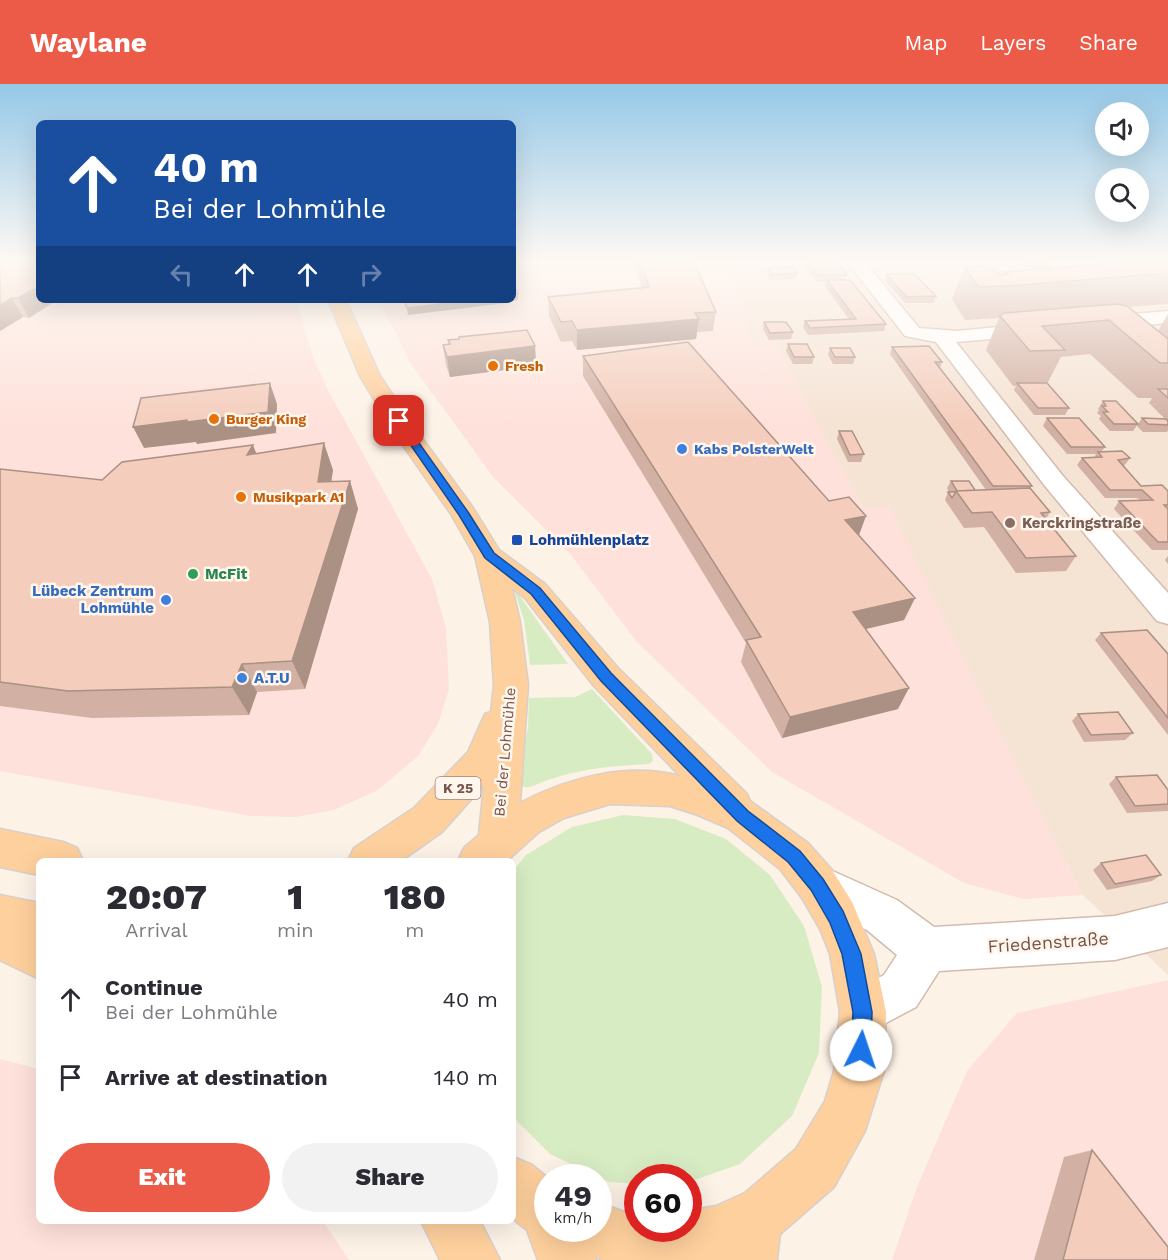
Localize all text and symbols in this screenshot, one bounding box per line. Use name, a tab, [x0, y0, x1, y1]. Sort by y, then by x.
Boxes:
text: Waylane	[30, 26, 147, 59]
text: Map	[904, 30, 947, 55]
text: Layers	[980, 30, 1046, 55]
text: Share	[1079, 30, 1138, 55]
map controls	[1095, 102, 1149, 222]
button: sound	[1095, 102, 1149, 156]
text: 40 m	[153, 143, 259, 192]
icon: ahead	[54, 144, 132, 222]
button: search	[1095, 168, 1149, 222]
text: Bei der Lohmühle	[153, 193, 386, 225]
icon: left	[165, 258, 198, 291]
icon: ahead	[228, 258, 261, 291]
icon: ahead	[291, 258, 324, 291]
icon: right	[354, 258, 387, 291]
place label: Fresh	[505, 358, 544, 374]
marker: Fresh	[486, 359, 500, 373]
pin	[373, 395, 424, 446]
icon: arrive	[382, 404, 415, 437]
place label: Burger King	[226, 411, 306, 427]
marker: Burger King	[207, 412, 221, 426]
place label: Kabs PolsterWelt	[694, 441, 814, 457]
marker: Kabs PolsterWelt	[675, 442, 689, 456]
place label: Musikpark A1	[253, 489, 344, 505]
marker: Musikpark A1	[234, 490, 248, 504]
place label: Kerckringstraße	[1022, 514, 1141, 532]
marker: Kerckringstraße	[1003, 516, 1017, 530]
place label: Lohmühlenplatz	[529, 531, 649, 549]
marker: Lohmühlenplatz	[510, 533, 524, 547]
place label: McFit	[205, 565, 248, 583]
marker: McFit	[186, 567, 200, 581]
place label: Lübeck Zentrum Lohmühle	[32, 582, 154, 617]
marker: Lübeck Zentrum Lohmühle	[159, 593, 173, 607]
place label: A.T.U	[254, 669, 290, 687]
marker: A.T.U	[235, 671, 249, 685]
street label: Bei der Lohmühle	[490, 687, 520, 817]
road number: K 25	[436, 777, 480, 799]
text: 20:07	[106, 876, 207, 918]
text: 1	[287, 876, 303, 918]
text: 180	[384, 876, 446, 918]
text: Arrival	[125, 918, 188, 942]
text: min	[277, 918, 314, 942]
text: m	[405, 918, 424, 942]
street label: Friedenstraße	[987, 927, 1109, 957]
text: Continue	[105, 975, 203, 1000]
icon: ahead	[54, 983, 87, 1016]
text: 40 m	[442, 987, 498, 1012]
text: Bei der Lohmühle	[105, 1000, 278, 1024]
position arrow	[829, 1018, 893, 1082]
icon: arrive	[54, 1061, 87, 1094]
text: Arrive at destination	[105, 1065, 328, 1090]
text: 140 m	[434, 1065, 498, 1090]
button: Exit	[54, 1143, 270, 1212]
button: Share	[282, 1143, 498, 1212]
speed limit sign: 60	[624, 1164, 702, 1242]
text: 49	[554, 1178, 592, 1213]
text: km/h	[554, 1209, 592, 1227]

